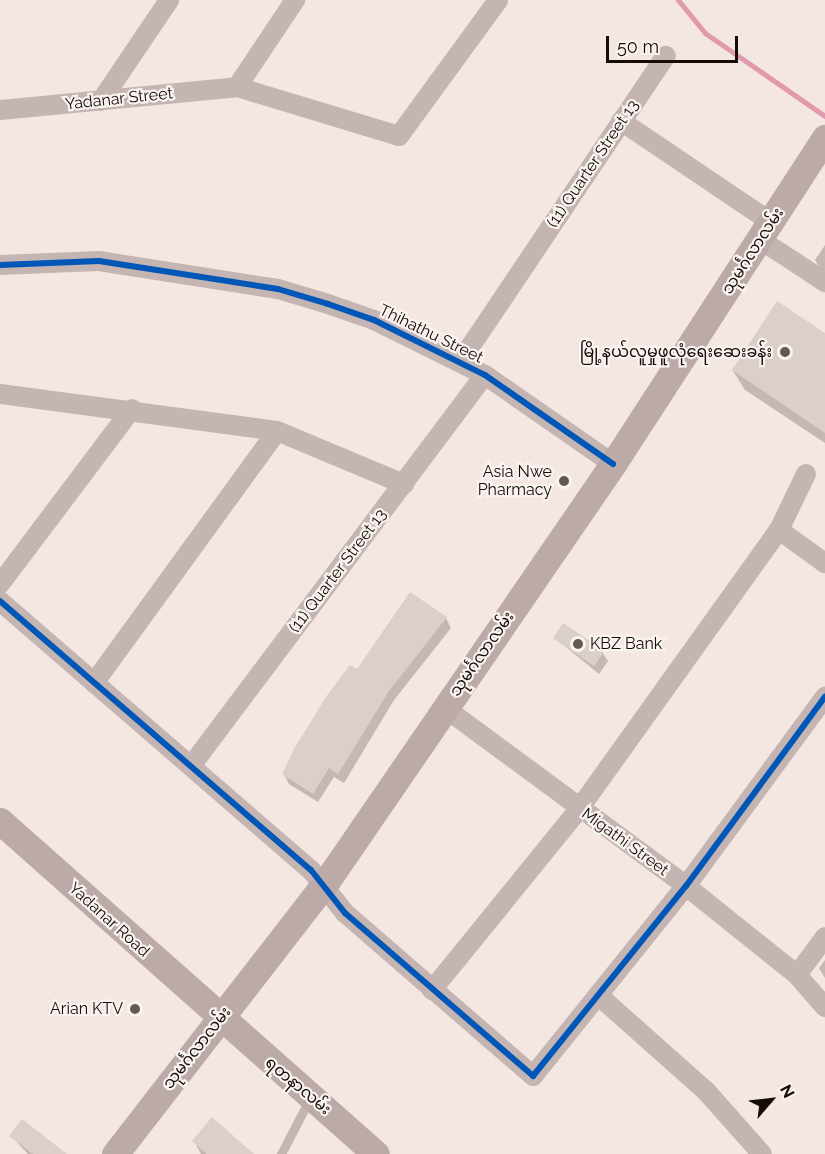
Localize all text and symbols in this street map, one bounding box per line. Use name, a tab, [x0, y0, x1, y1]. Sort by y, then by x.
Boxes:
scale bar	[609, 24, 741, 62]
text: 50 m	[617, 36, 659, 57]
street label: Yadanar Street	[64, 84, 174, 114]
street label: (11) Quarter Street 13	[543, 96, 643, 232]
street label: သုမင်္ဂလာလမ်း	[718, 204, 788, 298]
street label: Thihathu Street	[376, 301, 486, 367]
place label: မြို့နယ်လူမှုဖူလုံရေးဆေးခန်း	[580, 342, 772, 362]
marker: မြို့နယ်လူမှုဖူလုံရေးဆေးခန်း	[776, 343, 794, 361]
place label: Asia Nwe Pharmacy	[478, 462, 552, 500]
marker: Asia Nwe Pharmacy	[557, 474, 571, 488]
street label: (11) Quarter Street 13	[285, 505, 391, 637]
street label: သုမင်္ဂလာလမ်း	[446, 608, 518, 700]
place label: KBZ Bank	[590, 634, 662, 654]
marker: KBZ Bank	[571, 637, 585, 651]
street label: Migathi Street	[578, 804, 672, 880]
street label: Yadanar Road	[64, 879, 154, 961]
place label: Arian KTV	[50, 999, 123, 1019]
marker: Arian KTV	[128, 1002, 142, 1016]
street label: သုမင်္ဂလာလမ်း	[159, 1003, 235, 1093]
street label: ရတနာလမ်း	[261, 1053, 335, 1119]
north arrow	[741, 1070, 801, 1130]
text: N	[776, 1081, 799, 1101]

